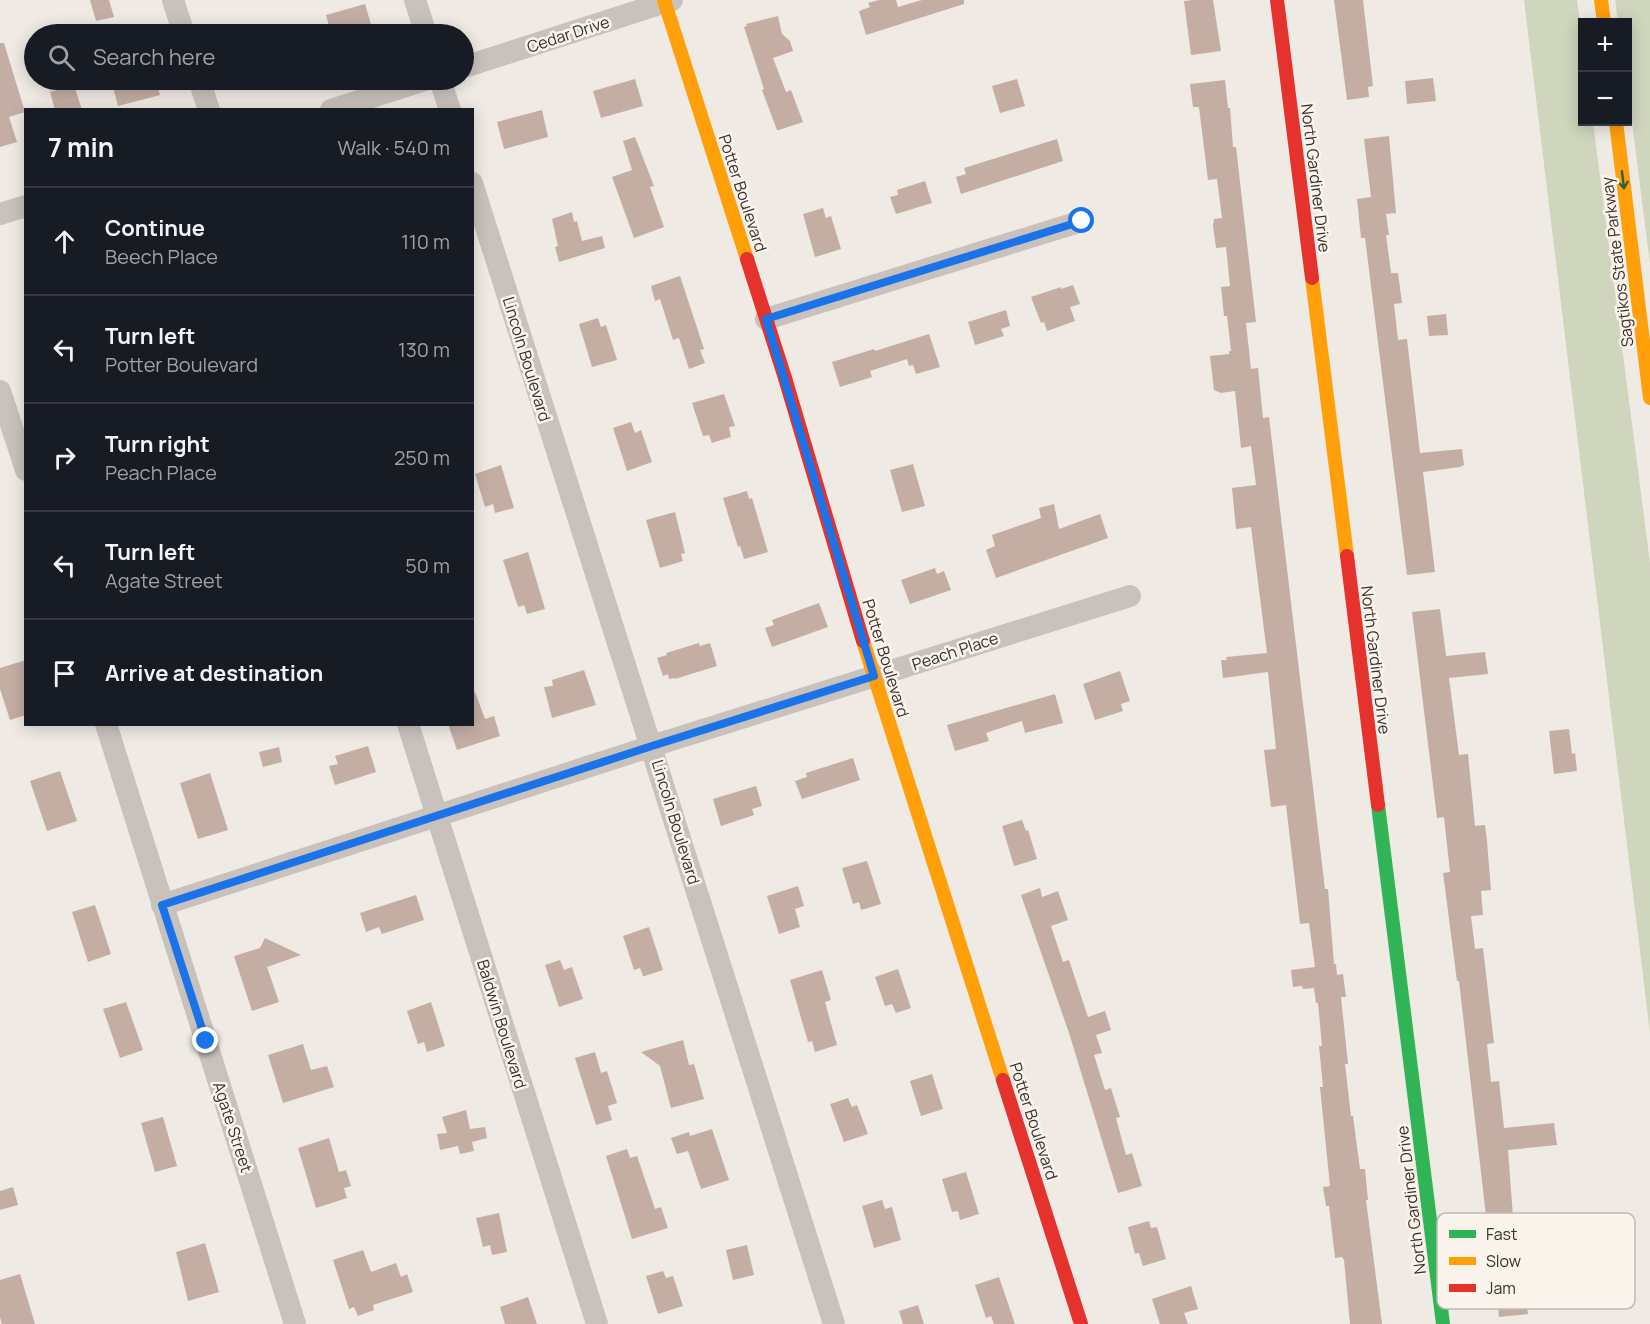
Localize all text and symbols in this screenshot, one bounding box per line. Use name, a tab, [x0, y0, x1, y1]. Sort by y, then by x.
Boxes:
street label: Cedar Drive	[524, 10, 612, 58]
map controls	[1578, 18, 1632, 126]
button: +	[1578, 18, 1632, 72]
search box	[24, 24, 474, 90]
icon: search	[45, 41, 78, 74]
text: Search here	[93, 42, 215, 72]
button: −	[1578, 72, 1632, 126]
street label: North Gardiner Drive	[1296, 102, 1336, 254]
text: 7 min	[48, 129, 114, 165]
street label: Potter Boulevard	[714, 131, 772, 255]
text: Walk · 540 m	[337, 134, 450, 161]
one-way arrow	[1618, 169, 1629, 189]
street label: Sagtikos State Parkway	[1596, 175, 1638, 348]
route start	[1068, 207, 1094, 233]
text: Continue	[105, 213, 205, 243]
icon: ahead	[48, 225, 81, 258]
text: 110 m	[401, 228, 450, 255]
text: Beech Place	[105, 243, 218, 270]
street label: Lincoln Boulevard	[498, 294, 556, 424]
text: Turn left	[105, 321, 195, 351]
icon: left	[48, 333, 81, 366]
text: 130 m	[398, 336, 450, 363]
text: Potter Boulevard	[105, 351, 258, 378]
text: Turn right	[105, 429, 210, 459]
icon: right	[48, 441, 81, 474]
text: 250 m	[394, 444, 450, 471]
text: Peach Place	[105, 459, 217, 486]
text: Turn left	[105, 537, 195, 567]
icon: left	[48, 549, 81, 582]
text: 50 m	[405, 552, 450, 579]
text: Agate Street	[105, 567, 223, 594]
street label: North Gardiner Drive	[1356, 584, 1396, 736]
street label: Potter Boulevard	[858, 596, 914, 720]
street label: Peach Place	[909, 627, 1001, 675]
icon: arrive	[48, 657, 81, 690]
text: Arrive at destination	[105, 658, 323, 688]
street label: Lincoln Boulevard	[647, 757, 705, 887]
street label: Baldwin Boulevard	[472, 957, 532, 1091]
route end	[192, 1027, 218, 1053]
street label: Potter Boulevard	[1005, 1059, 1063, 1183]
street label: Agate Street	[208, 1079, 258, 1175]
street label: North Gardiner Drive	[1391, 1124, 1431, 1276]
legend	[1437, 1213, 1635, 1309]
text: Fast	[1486, 1223, 1517, 1245]
text: Slow	[1486, 1250, 1521, 1272]
text: Jam	[1486, 1277, 1516, 1299]

